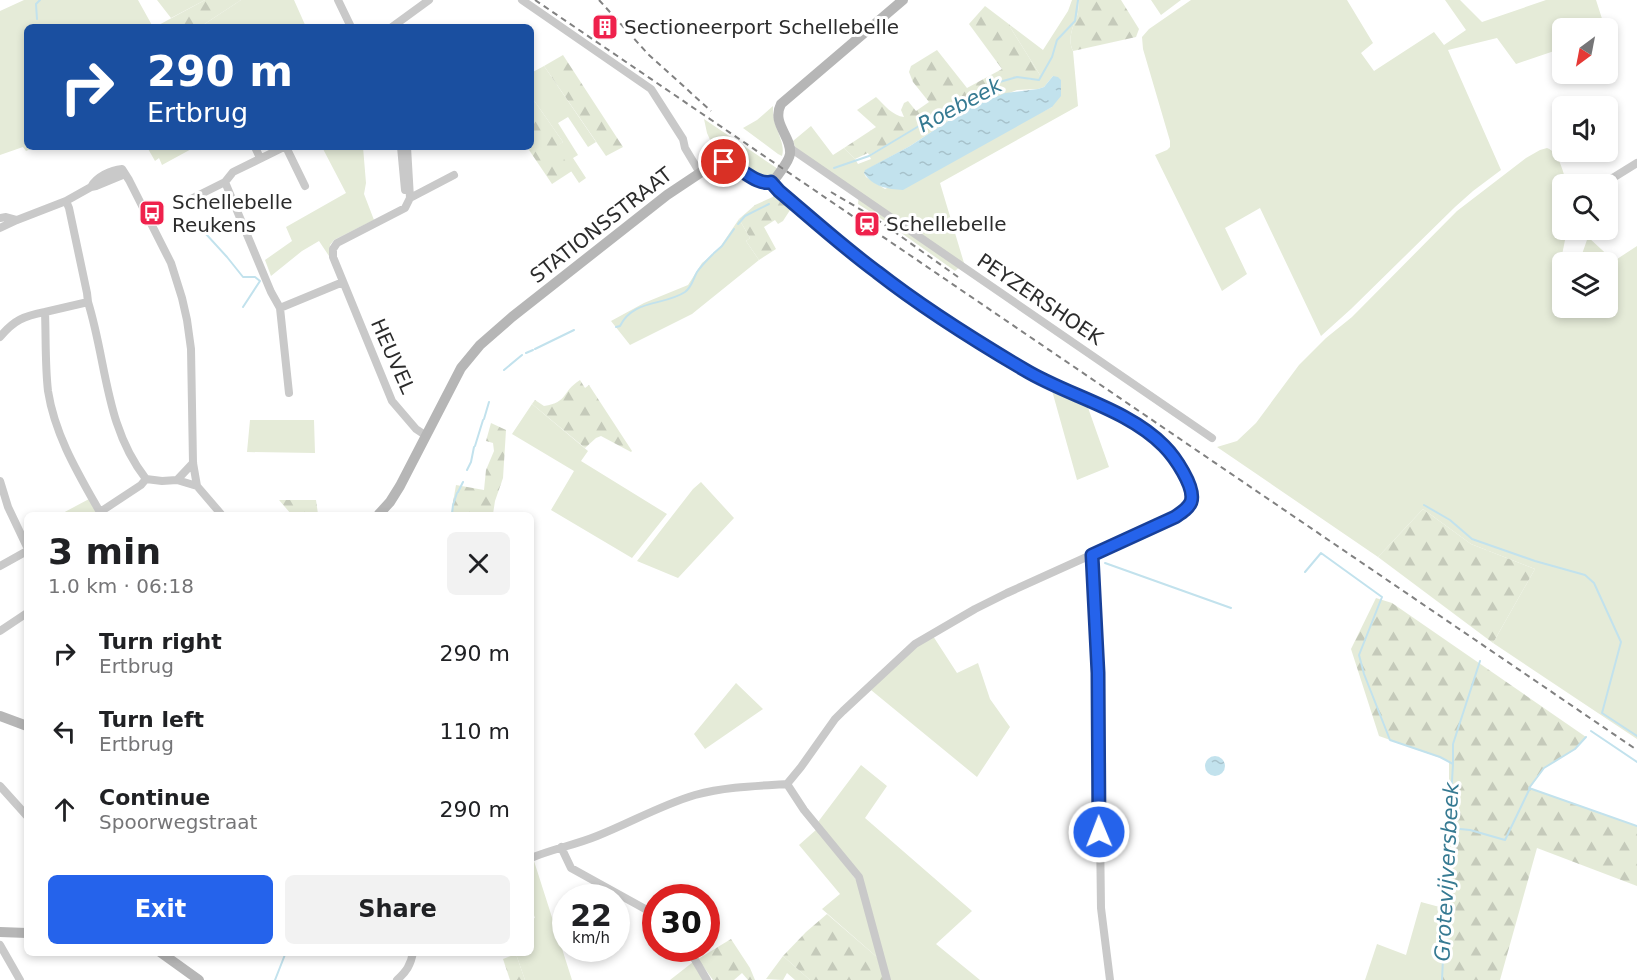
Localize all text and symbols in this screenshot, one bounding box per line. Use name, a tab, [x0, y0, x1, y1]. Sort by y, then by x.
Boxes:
building icon: Sectioneerport Schellebelle	[590, 12, 620, 42]
place label: Sectioneerport Schellebelle	[624, 15, 899, 39]
north arrow	[1552, 18, 1618, 84]
map controls	[1552, 18, 1618, 318]
text: 290 m	[147, 47, 293, 96]
icon: right	[48, 48, 126, 126]
water label: Roebeek	[914, 72, 1007, 137]
button: sound	[1552, 96, 1618, 162]
text: Ertbrug	[147, 97, 248, 128]
pin	[698, 136, 749, 187]
icon: arrive	[707, 145, 740, 178]
street label: STATIONSSTRAAT	[525, 162, 677, 288]
button: search	[1552, 174, 1618, 240]
place label: Schellebelle Reukens	[172, 190, 293, 237]
bus stop icon: Schellebelle Reukens	[137, 198, 167, 228]
station icon: Schellebelle	[852, 209, 882, 239]
place label: Schellebelle	[886, 212, 1007, 236]
street label: PEYZERSHOEK	[973, 248, 1108, 350]
button: layers	[1552, 252, 1618, 318]
street label: HEUVEL	[366, 315, 421, 398]
text: 3 min	[48, 531, 161, 572]
button: close	[447, 532, 510, 595]
text: 1.0 km · 06:18	[48, 574, 194, 598]
text: Turn right	[99, 629, 222, 654]
icon: right	[48, 637, 81, 670]
text: 290 m	[440, 641, 510, 666]
text: Ertbrug	[99, 654, 174, 678]
text: Turn left	[99, 707, 204, 732]
icon: left	[48, 715, 81, 748]
text: 110 m	[440, 719, 510, 744]
text: Ertbrug	[99, 732, 174, 756]
water label: Grotevijversbeek	[1430, 781, 1464, 962]
text: Continue	[99, 785, 210, 810]
icon: ahead	[48, 793, 81, 826]
text: 290 m	[440, 797, 510, 822]
position arrow	[1067, 800, 1131, 864]
text: Spoorwegstraat	[99, 810, 257, 834]
button: Exit	[48, 875, 273, 944]
button: Share	[285, 875, 510, 944]
speed limit sign: 30	[642, 884, 720, 962]
text: 22	[570, 898, 612, 933]
text: km/h	[572, 929, 610, 947]

